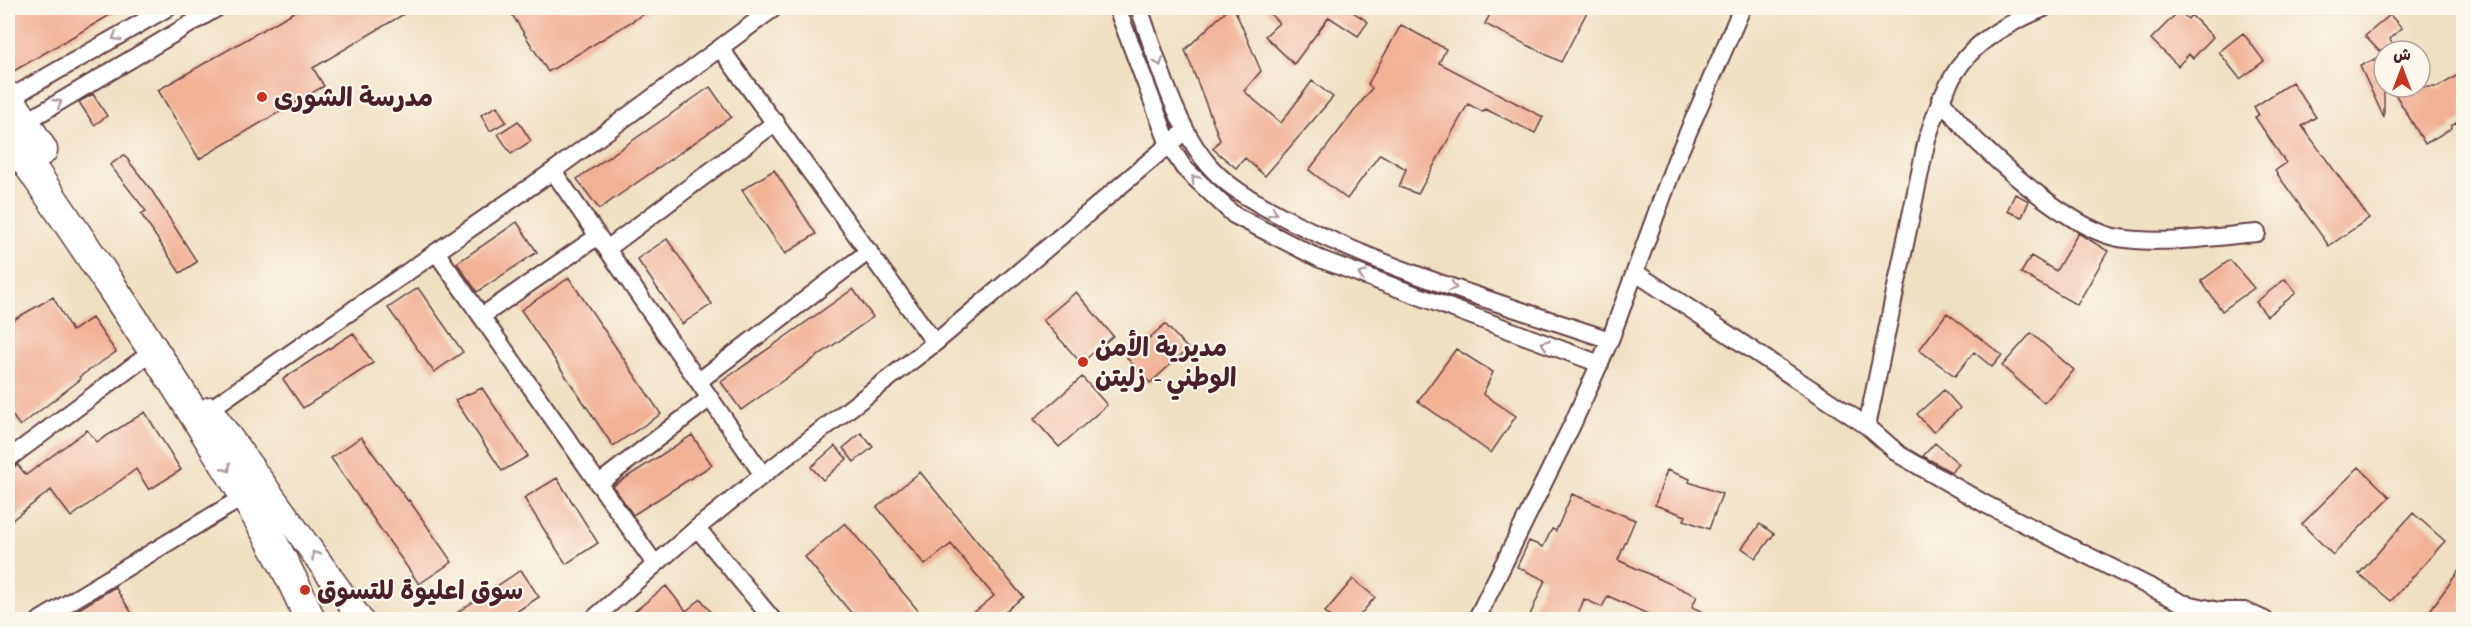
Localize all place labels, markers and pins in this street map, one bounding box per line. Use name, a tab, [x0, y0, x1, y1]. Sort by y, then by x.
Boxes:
place label: مدرسة الشورى	[274, 81, 433, 114]
marker: مدرسة الشورى	[255, 90, 269, 104]
place label: مديرية الأمن الوطني - زليتن	[1095, 329, 1237, 401]
marker: مديرية الأمن الوطني - زليتن	[1076, 355, 1090, 369]
place label: سوق اعليوة للتسوق	[317, 574, 523, 607]
marker: سوق اعليوة للتسوق	[298, 583, 312, 597]

